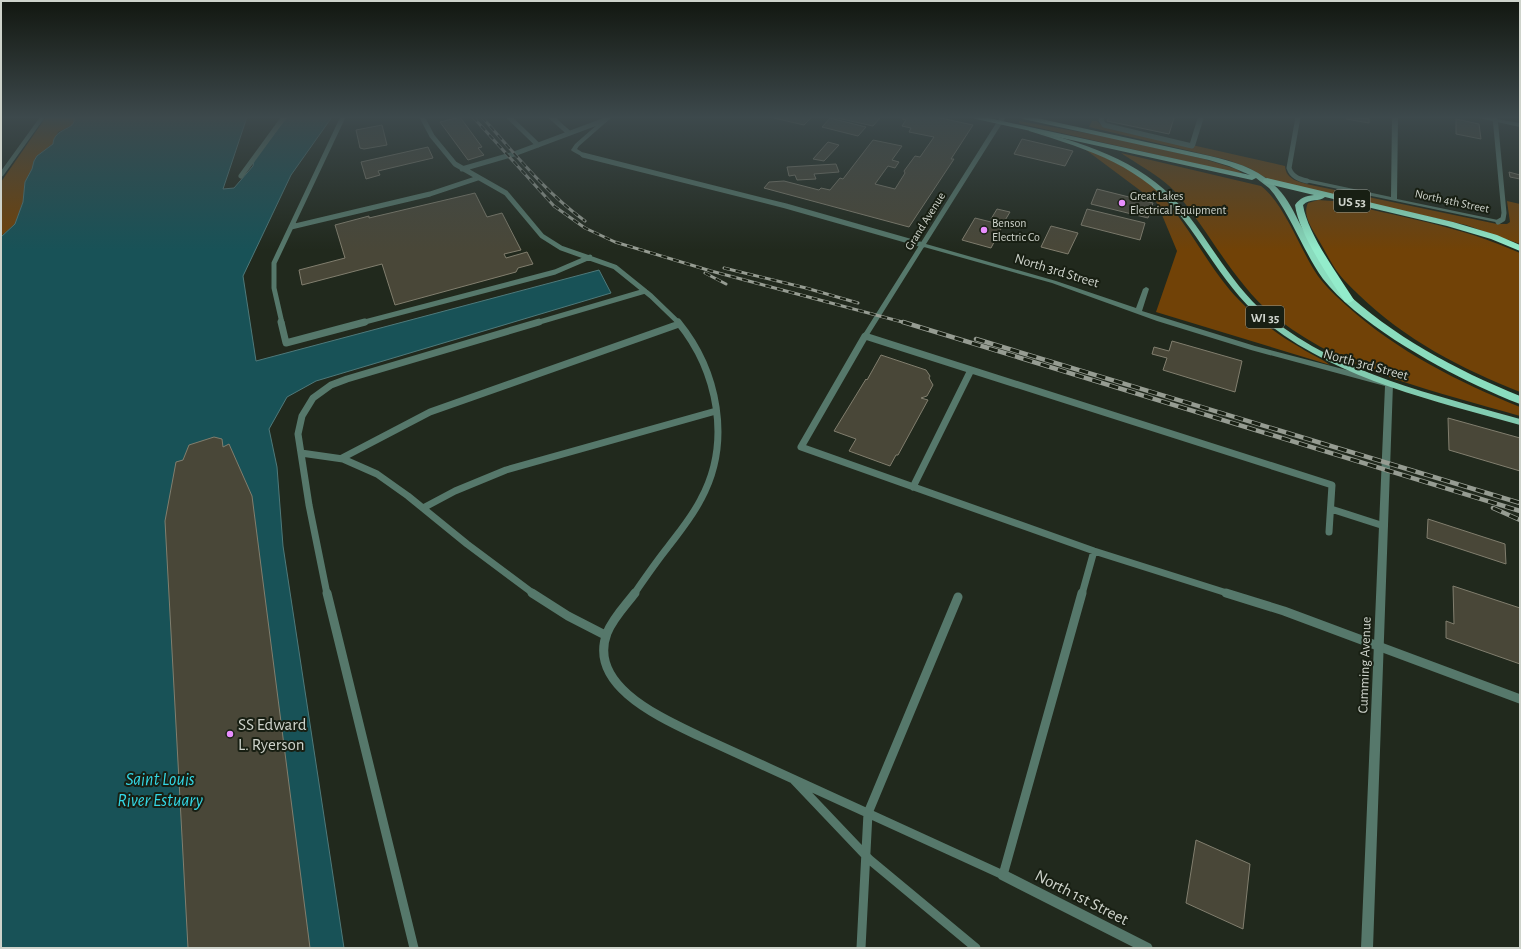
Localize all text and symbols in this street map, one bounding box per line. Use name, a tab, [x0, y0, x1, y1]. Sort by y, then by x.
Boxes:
street label: North 4th Street	[1414, 187, 1490, 215]
street label: Grand Avenue	[903, 190, 947, 252]
place label: Great Lakes Electrical Equipment	[1130, 190, 1226, 216]
road number: US 53	[1334, 190, 1370, 212]
marker: Great Lakes Electrical Equipment	[1117, 198, 1127, 208]
place label: Benson Electric Co	[992, 217, 1040, 243]
marker: Benson Electric Co	[979, 225, 989, 235]
street label: North 3rd Street	[1013, 251, 1101, 291]
road number: WI 35	[1246, 306, 1284, 328]
street label: North 3rd Street	[1322, 347, 1410, 383]
street label: Cumming Avenue	[1356, 616, 1374, 714]
place label: SS Edward L. Ryerson	[238, 716, 307, 754]
marker: SS Edward L. Ryerson	[225, 729, 235, 739]
water label: Saint Louis River Estuary	[117, 771, 203, 810]
street label: North 1st Street	[1032, 867, 1132, 929]

